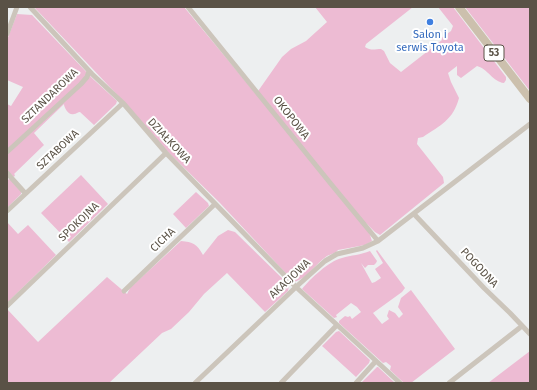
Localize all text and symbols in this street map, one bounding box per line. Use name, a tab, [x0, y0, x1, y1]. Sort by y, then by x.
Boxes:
marker: Salon i serwis Toyota	[425, 17, 435, 27]
place label: Salon i serwis Toyota	[396, 28, 464, 54]
road number: 53	[484, 45, 504, 61]
street label: SZTANDAROWA	[19, 66, 81, 126]
street label: OKOPOWA	[270, 94, 312, 142]
street label: DZIAŁKOWA	[145, 116, 193, 166]
street label: SZTABOWA	[34, 127, 82, 173]
street label: SPOKOJNA	[56, 200, 102, 244]
street label: CICHA	[148, 225, 178, 255]
street label: POGODNA	[457, 245, 501, 291]
street label: AKACJOWA	[267, 257, 313, 301]

